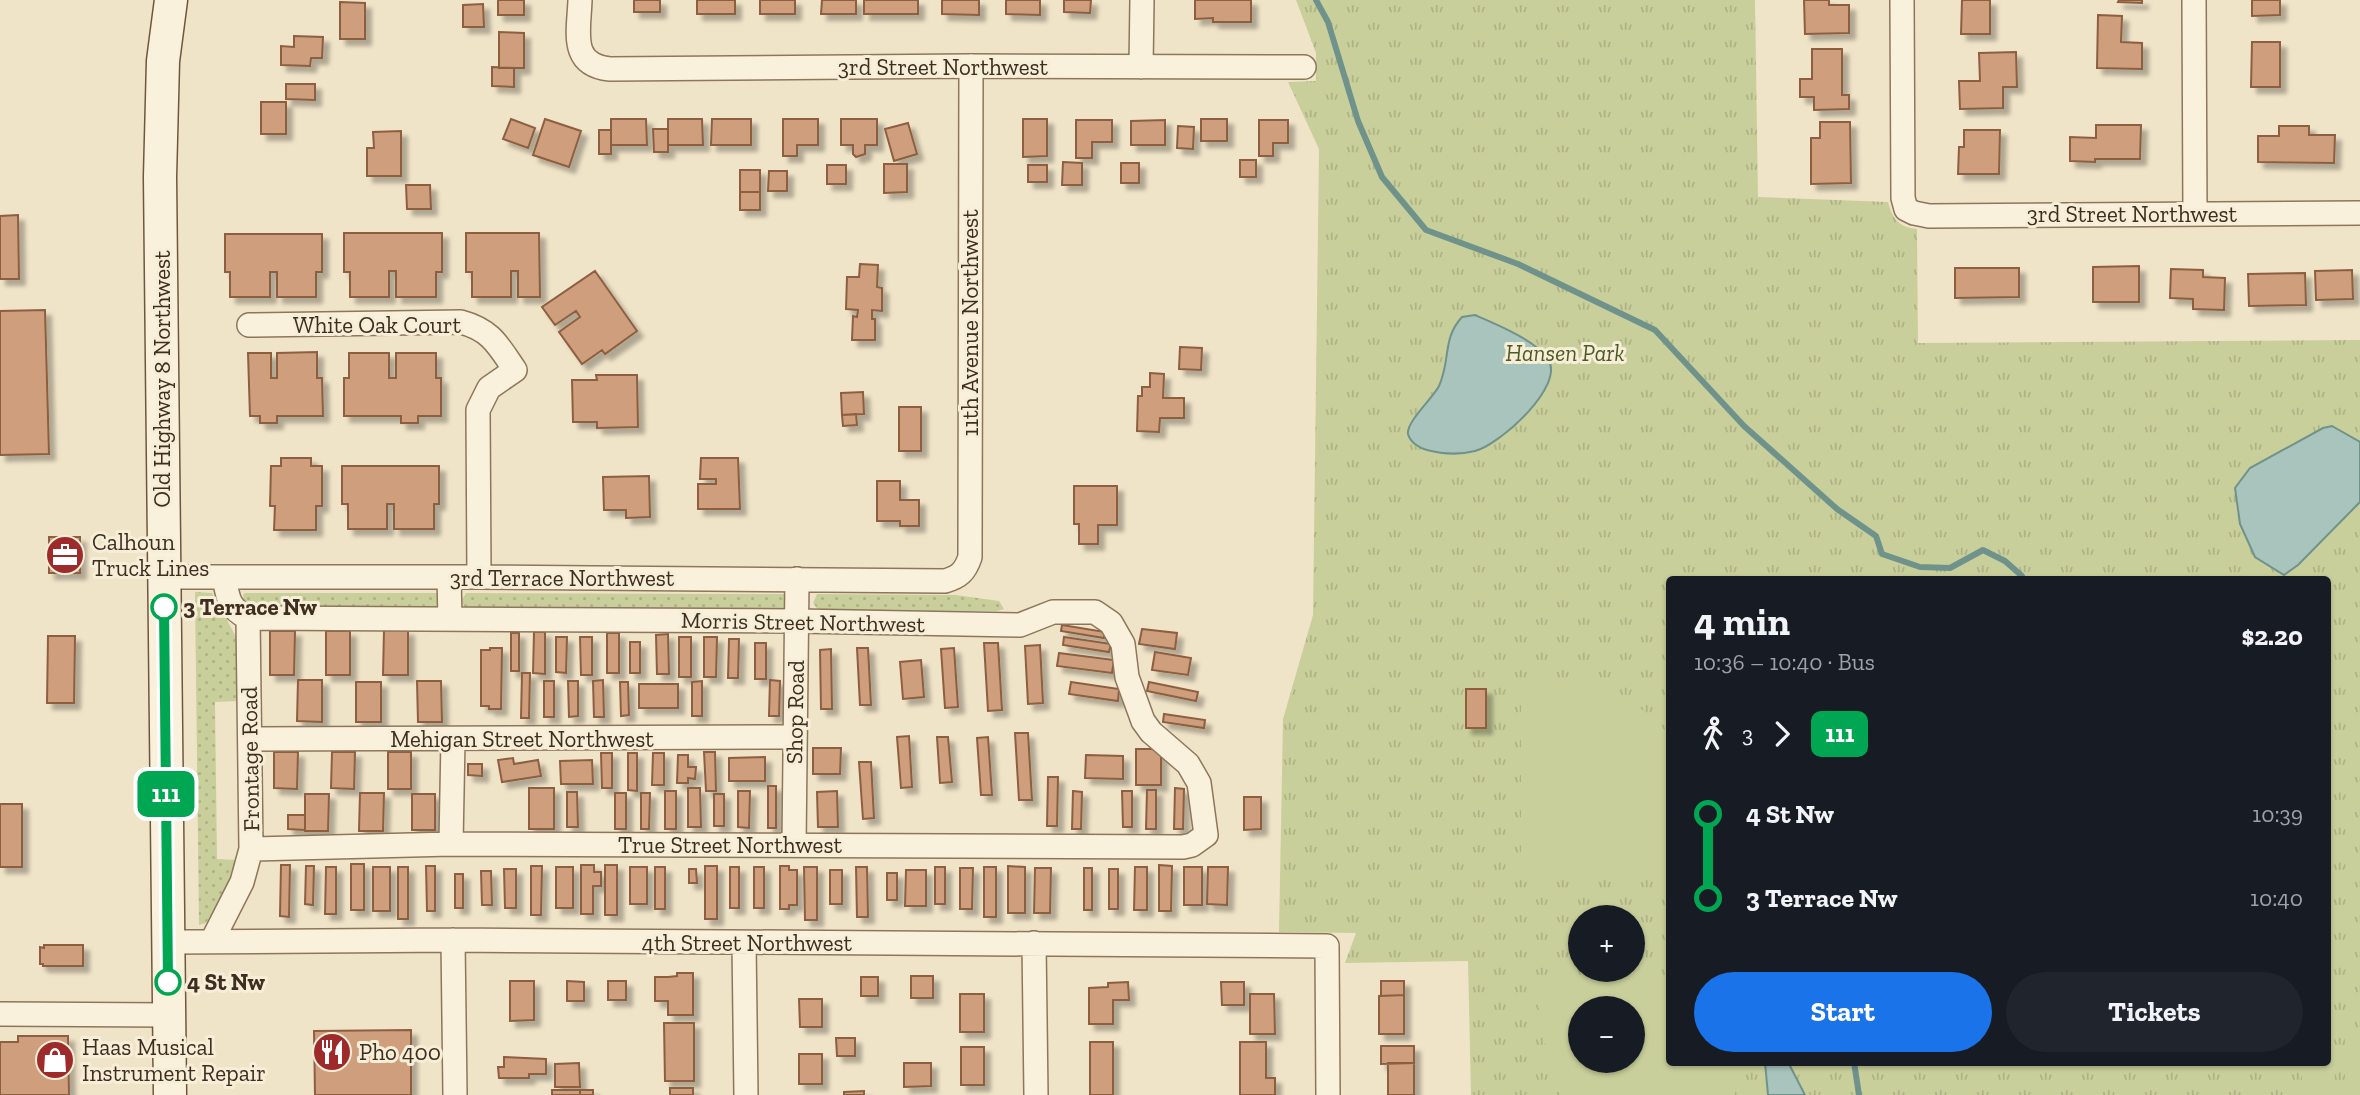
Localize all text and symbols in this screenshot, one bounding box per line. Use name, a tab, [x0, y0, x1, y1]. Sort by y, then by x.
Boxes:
street label: 3rd Street Northwest	[838, 53, 1049, 81]
street label: 3rd Street Northwest	[2027, 200, 2238, 228]
street label: 11th Avenue Northwest	[956, 209, 984, 437]
street label: Old Highway 8 Northwest	[148, 250, 176, 508]
street label: White Oak Court	[293, 311, 461, 339]
park label: Hansen Park	[1506, 339, 1624, 367]
place label: Calhoun Truck Lines	[92, 528, 209, 582]
office icon: Calhoun Truck Lines	[44, 534, 86, 576]
street label: 3rd Terrace Northwest	[450, 564, 675, 592]
place label: 3 Terrace Nw	[183, 593, 318, 621]
marker: 3 Terrace Nw	[151, 594, 177, 620]
text: 4 min	[1694, 599, 1790, 645]
street label: Morris Street Northwest	[681, 606, 926, 638]
text: $2.20	[2241, 620, 2303, 652]
text: 10:36 – 10:40 · Bus	[1694, 648, 1875, 676]
street label: Shop Road	[780, 659, 810, 764]
street label: Frontage Road	[235, 686, 265, 832]
icon: walk	[1694, 715, 1732, 753]
icon: forward	[1763, 715, 1801, 753]
text: 111	[1825, 719, 1854, 748]
text: 3	[1742, 720, 1753, 748]
street label: Mehigan Street Northwest	[390, 725, 654, 753]
line badge: 111	[126, 771, 206, 817]
text: 111	[151, 779, 181, 808]
text: 4 St Nw	[1746, 798, 1834, 830]
text: 10:39	[2252, 800, 2303, 828]
street label: True Street Northwest	[618, 831, 842, 859]
text: 3 Terrace Nw	[1746, 882, 1898, 914]
text: 10:40	[2250, 884, 2303, 912]
map controls	[1568, 905, 1645, 1073]
button: +	[1568, 905, 1645, 982]
street label: 4th Street Northwest	[642, 929, 853, 957]
place label: 4 St Nw	[187, 968, 265, 996]
marker: 4 St Nw	[155, 969, 181, 995]
button: Start	[1694, 972, 1992, 1052]
button: Tickets	[2006, 972, 2303, 1052]
button: −	[1568, 996, 1645, 1073]
restaurant icon: Pho 400	[311, 1031, 353, 1073]
place label: Haas Musical Instrument Repair	[82, 1033, 266, 1087]
place label: Pho 400	[359, 1038, 441, 1066]
shop icon: Haas Musical Instrument Repair	[34, 1039, 76, 1081]

